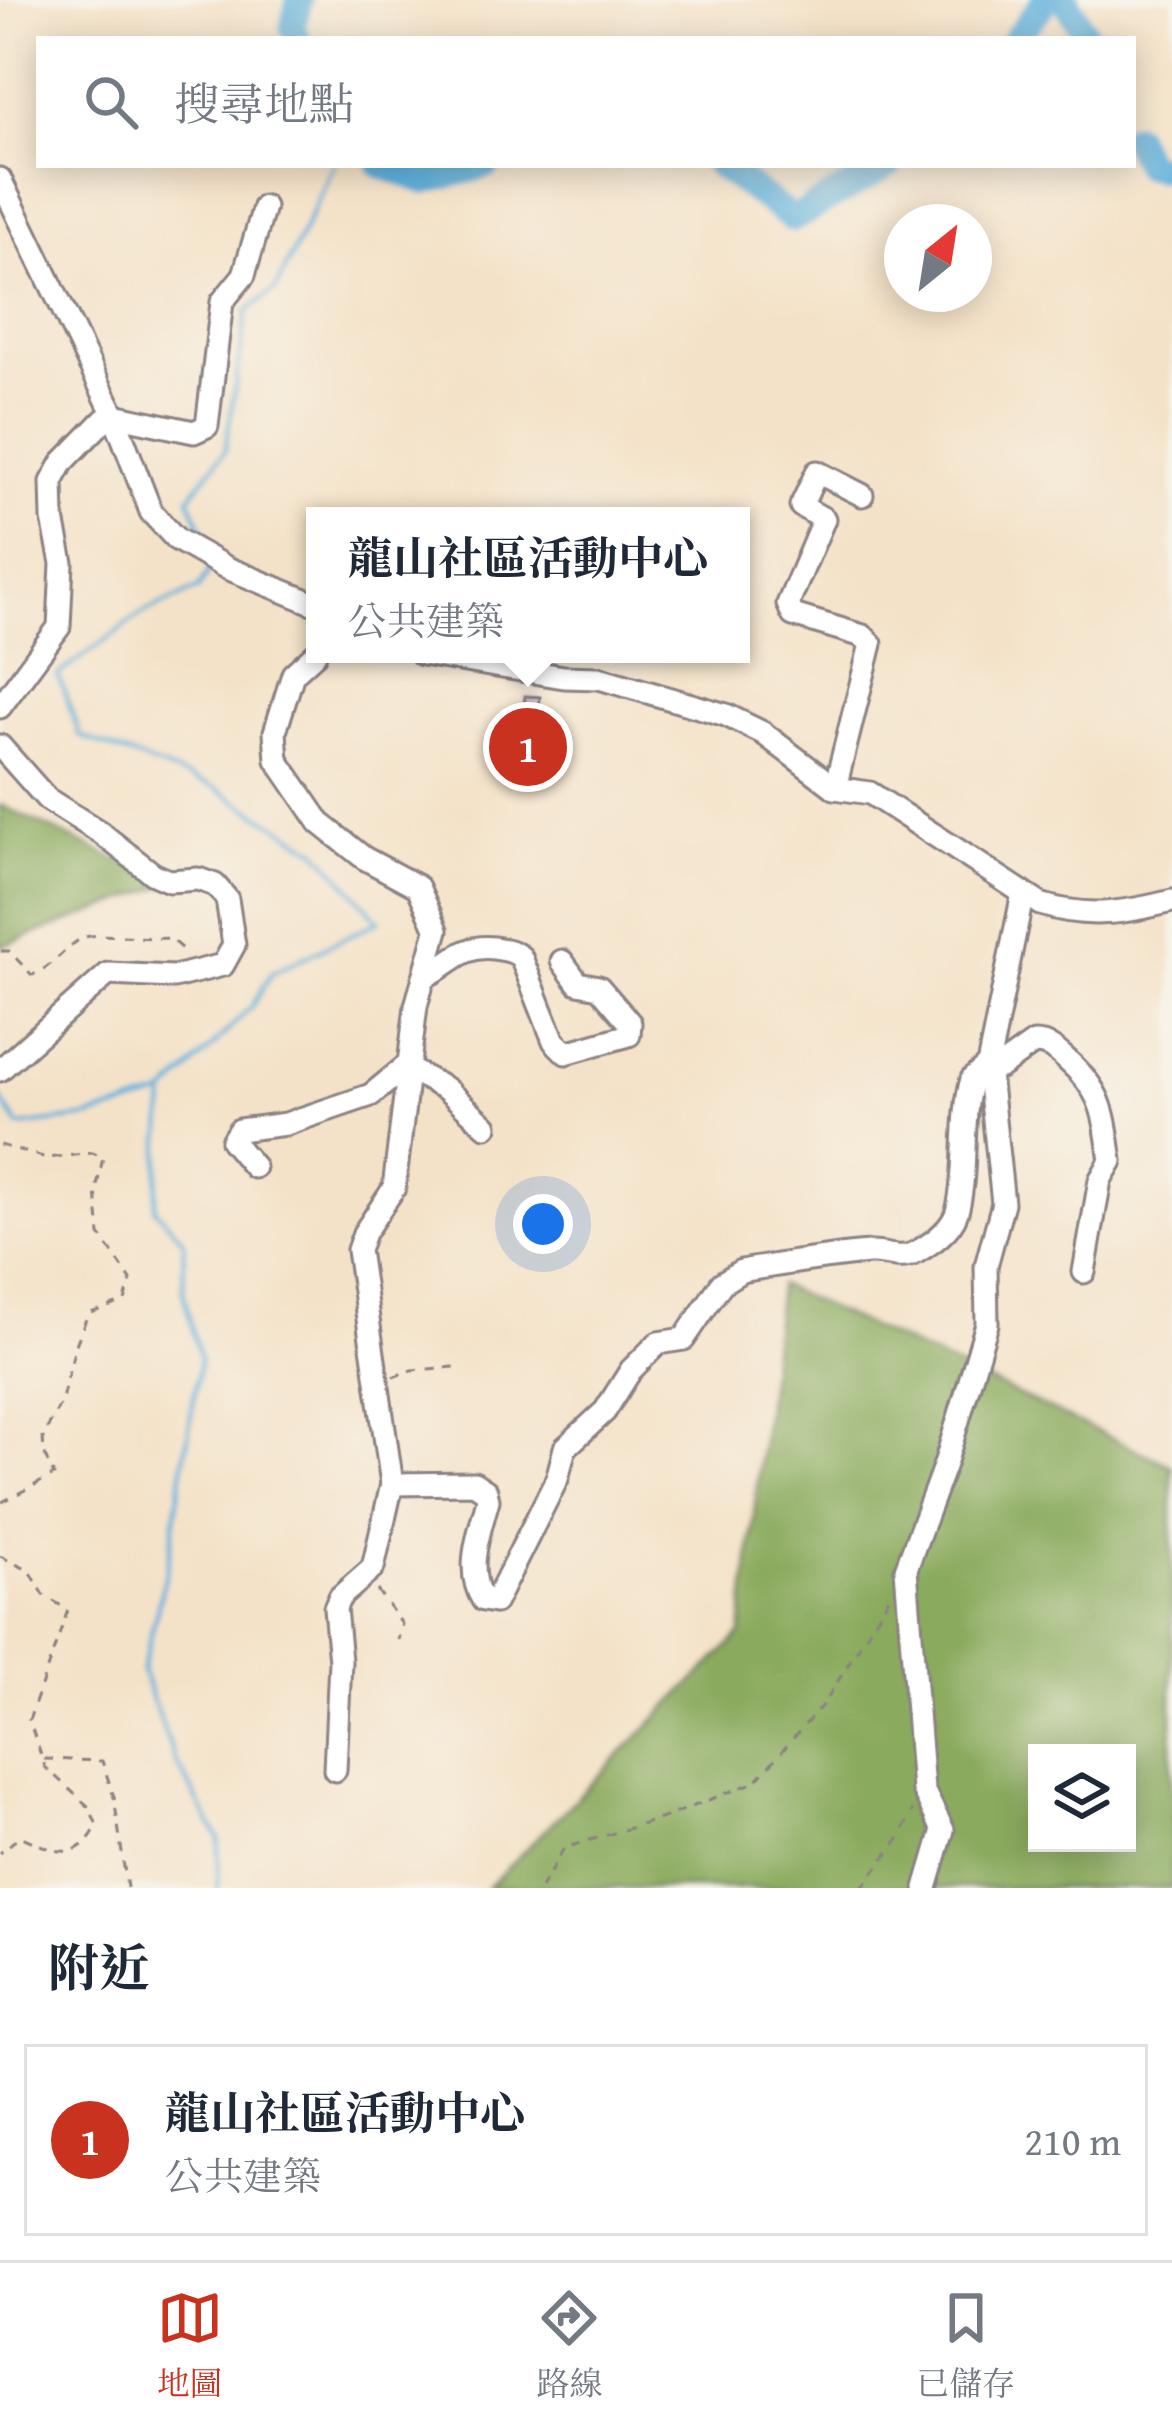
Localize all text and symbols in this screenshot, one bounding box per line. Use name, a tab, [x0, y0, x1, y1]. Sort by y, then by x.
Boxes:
search box	[36, 36, 1136, 168]
icon: search	[78, 69, 144, 135]
text: 搜尋地點	[174, 71, 354, 136]
north arrow	[884, 204, 992, 312]
popup	[306, 507, 750, 663]
text: 龍山社區活動中心	[348, 525, 708, 590]
text: 公共建築	[348, 592, 504, 649]
pin: 1	[489, 702, 567, 792]
your location	[513, 1194, 573, 1254]
map controls	[1028, 1744, 1136, 1852]
button: layers	[1028, 1744, 1136, 1852]
text: 附近	[48, 1930, 150, 2005]
text: 龍山社區活動中心	[165, 2080, 525, 2145]
text: 1	[80, 2112, 100, 2169]
text: 210 m	[1024, 2112, 1121, 2169]
text: 公共建築	[165, 2147, 321, 2204]
tab: 地圖	[157, 2285, 223, 2407]
tab: 路線	[536, 2285, 602, 2407]
tab: 已儲存	[916, 2285, 1015, 2407]

